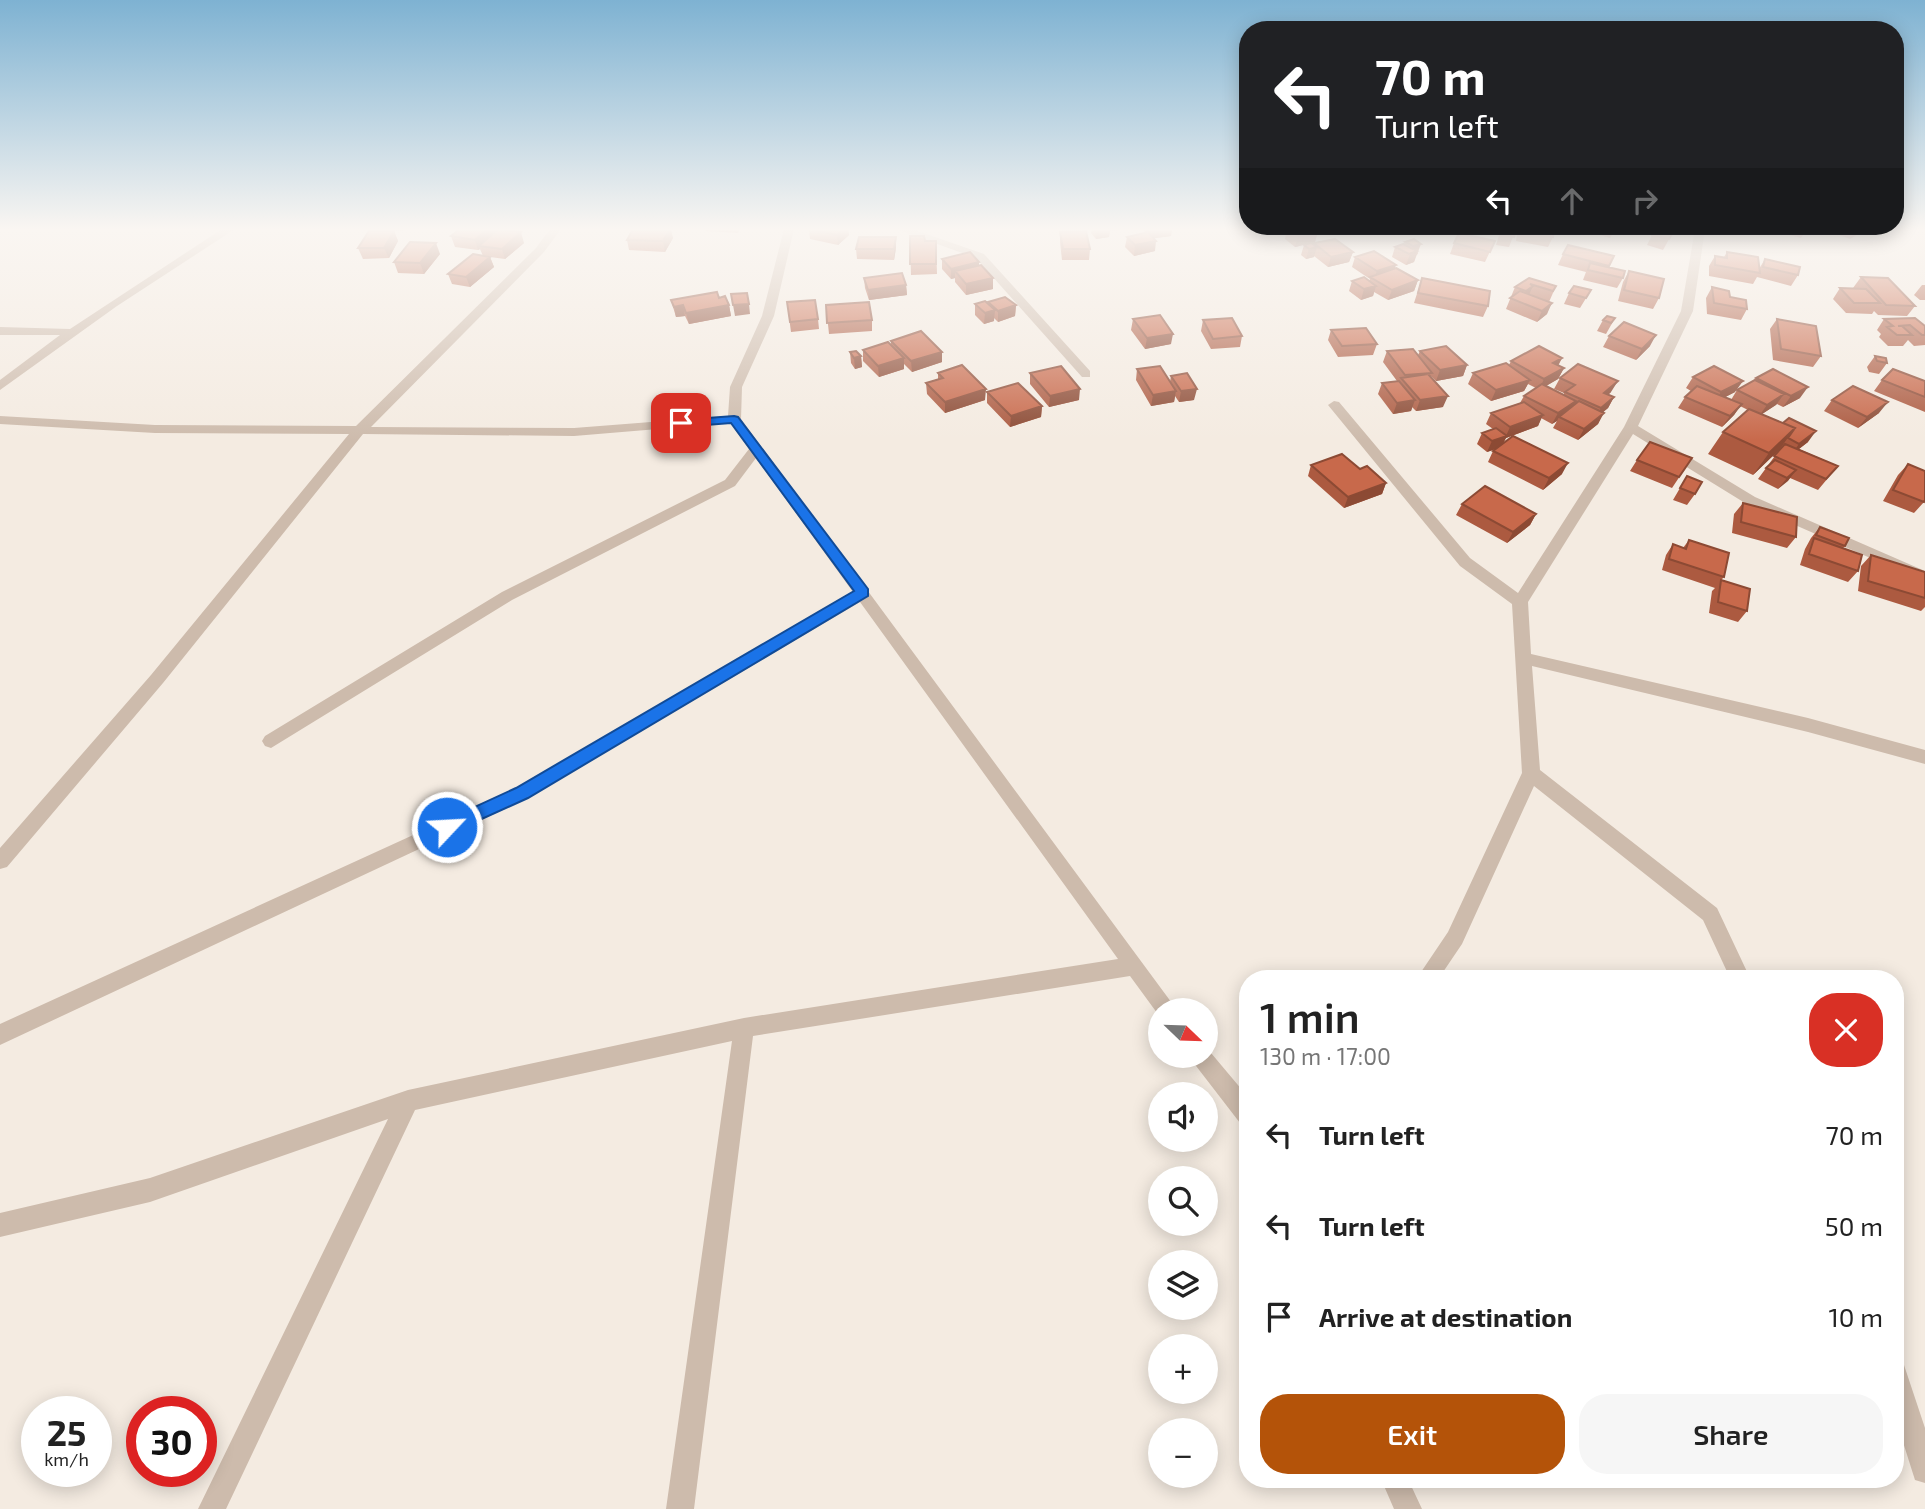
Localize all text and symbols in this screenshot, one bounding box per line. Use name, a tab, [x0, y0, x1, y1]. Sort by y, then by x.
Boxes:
text: 70 m	[1375, 46, 1486, 105]
icon: left	[1260, 49, 1351, 140]
text: Turn left	[1375, 106, 1499, 144]
icon: left	[1480, 182, 1518, 220]
icon: ahead	[1553, 182, 1591, 220]
icon: right	[1626, 182, 1664, 220]
pin	[651, 393, 711, 453]
icon: arrive	[662, 404, 700, 442]
position arrow	[410, 790, 484, 864]
text: 1 min	[1260, 991, 1360, 1041]
button: close	[1809, 993, 1883, 1067]
north arrow	[1148, 998, 1218, 1068]
map controls	[1148, 998, 1218, 1488]
text: 130 m · 17:00	[1260, 1042, 1391, 1070]
button: sound	[1148, 1082, 1218, 1152]
icon: left	[1260, 1116, 1298, 1154]
text: Turn left	[1319, 1119, 1425, 1150]
text: 70 m	[1825, 1119, 1883, 1150]
button: search	[1148, 1166, 1218, 1236]
icon: left	[1260, 1207, 1298, 1245]
text: Turn left	[1319, 1210, 1425, 1241]
text: 50 m	[1825, 1210, 1883, 1241]
button: layers	[1148, 1250, 1218, 1320]
icon: arrive	[1260, 1298, 1298, 1336]
text: Arrive at destination	[1319, 1301, 1572, 1332]
text: 10 m	[1828, 1301, 1883, 1332]
button: +	[1148, 1334, 1218, 1404]
button: Exit	[1260, 1394, 1565, 1474]
button: Share	[1579, 1394, 1883, 1474]
speed limit sign: 30	[126, 1396, 217, 1487]
text: 25	[47, 1411, 86, 1453]
button: −	[1148, 1418, 1218, 1488]
text: km/h	[44, 1448, 89, 1470]

